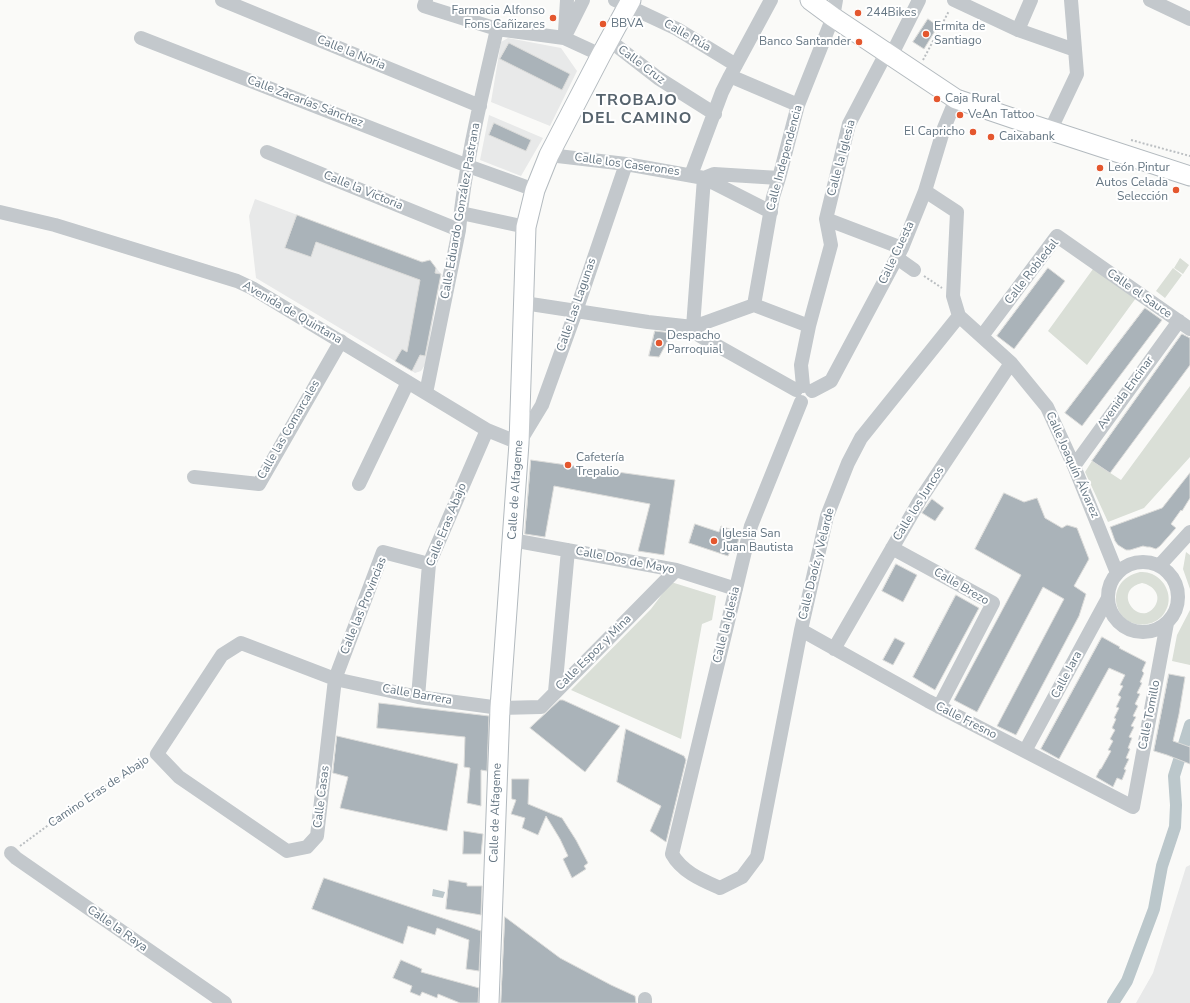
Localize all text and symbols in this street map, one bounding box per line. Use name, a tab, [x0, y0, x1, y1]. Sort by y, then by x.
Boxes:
place label: Farmacia Alfonso Fons Cañizares	[452, 4, 545, 32]
place label: 244Bikes	[866, 6, 917, 20]
marker: 244Bikes	[853, 8, 863, 18]
marker: Farmacia Alfonso Fons Cañizares	[548, 13, 558, 23]
place label: BBVA	[611, 17, 643, 31]
street label: Calle Rúa	[661, 17, 713, 55]
marker: BBVA	[598, 19, 608, 29]
place label: Ermita de Santiago	[934, 20, 985, 48]
marker: Ermita de Santiago	[921, 29, 931, 39]
street label: Calle la Noria	[315, 33, 387, 73]
place label: Banco Santander	[759, 35, 851, 49]
marker: Banco Santander	[854, 37, 864, 47]
street label: Calle Cruz	[615, 43, 667, 87]
street label: Calle Zacarías Sánchez	[245, 73, 365, 131]
district label: TROBAJO DEL CAMINO	[582, 91, 692, 129]
place label: Caja Rural	[945, 92, 1000, 106]
marker: Caja Rural	[932, 94, 942, 104]
street label: Calle Independencia	[764, 103, 806, 213]
place label: VeAn Tattoo	[968, 108, 1035, 122]
marker: VeAn Tattoo	[955, 110, 965, 120]
street label: Calle la Iglesia	[825, 118, 859, 198]
street label: Calle Eduardo González Pastrana	[438, 122, 484, 300]
place label: El Capricho	[904, 125, 965, 139]
marker: El Capricho	[968, 127, 978, 137]
place label: Caixabank	[999, 130, 1055, 144]
marker: Caixabank	[986, 132, 996, 142]
street label: Calle los Caserones	[573, 150, 681, 180]
place label: León Pintur	[1108, 161, 1170, 175]
marker: León Pintur	[1095, 163, 1105, 173]
street label: Calle la Victoria	[321, 168, 405, 214]
place label: Autos Celada Selección	[1096, 176, 1168, 204]
marker: Autos Celada Selección	[1171, 185, 1181, 195]
street label: Calle Cuesta	[876, 219, 918, 287]
street label: Calle Robledal	[1002, 236, 1062, 308]
street label: Calle Las Lagunas	[554, 256, 600, 354]
street label: Calle el Sauce	[1104, 266, 1174, 322]
street label: Avenida de Quintana	[240, 279, 344, 347]
place label: Despacho Parroquial	[667, 329, 722, 357]
marker: Despacho Parroquial	[654, 338, 664, 348]
street label: Avenida Encinar	[1095, 354, 1157, 432]
street label: Calle las Comarcales	[255, 378, 323, 482]
street label: Calle Joaquín Álvarez	[1042, 410, 1102, 520]
street label: Calle de Alfageme	[505, 440, 527, 540]
place label: Cafetería Trepalio	[576, 451, 624, 479]
marker: Cafetería Trepalio	[563, 460, 573, 470]
street label: Calle los Juncos	[890, 464, 948, 544]
street label: Calle Eras Abajo	[424, 481, 470, 569]
street label: Calle Daoíz y Velarde	[796, 507, 838, 621]
place label: Iglesia San Juan Bautista	[722, 527, 793, 555]
marker: Iglesia San Juan Bautista	[709, 536, 719, 546]
street label: Calle Dos de Mayo	[574, 544, 676, 578]
street label: Calle las Provincias	[338, 555, 390, 657]
street label: Calle Brezo	[931, 565, 991, 609]
street label: Calle la Iglesia	[711, 585, 743, 665]
street label: Calle Espoz y Mina	[553, 612, 635, 694]
street label: Calle Jara	[1049, 649, 1085, 701]
street label: Calle Tomillo	[1136, 679, 1164, 751]
street label: Calle Barrera	[381, 682, 453, 708]
street label: Calle Fresno	[933, 699, 999, 743]
street label: Camino Eras de Abajo	[46, 753, 152, 831]
street label: Calle de Alfageme	[487, 763, 505, 863]
street label: Calle Casas	[311, 765, 333, 829]
street label: Calle la Raya	[84, 903, 150, 955]

